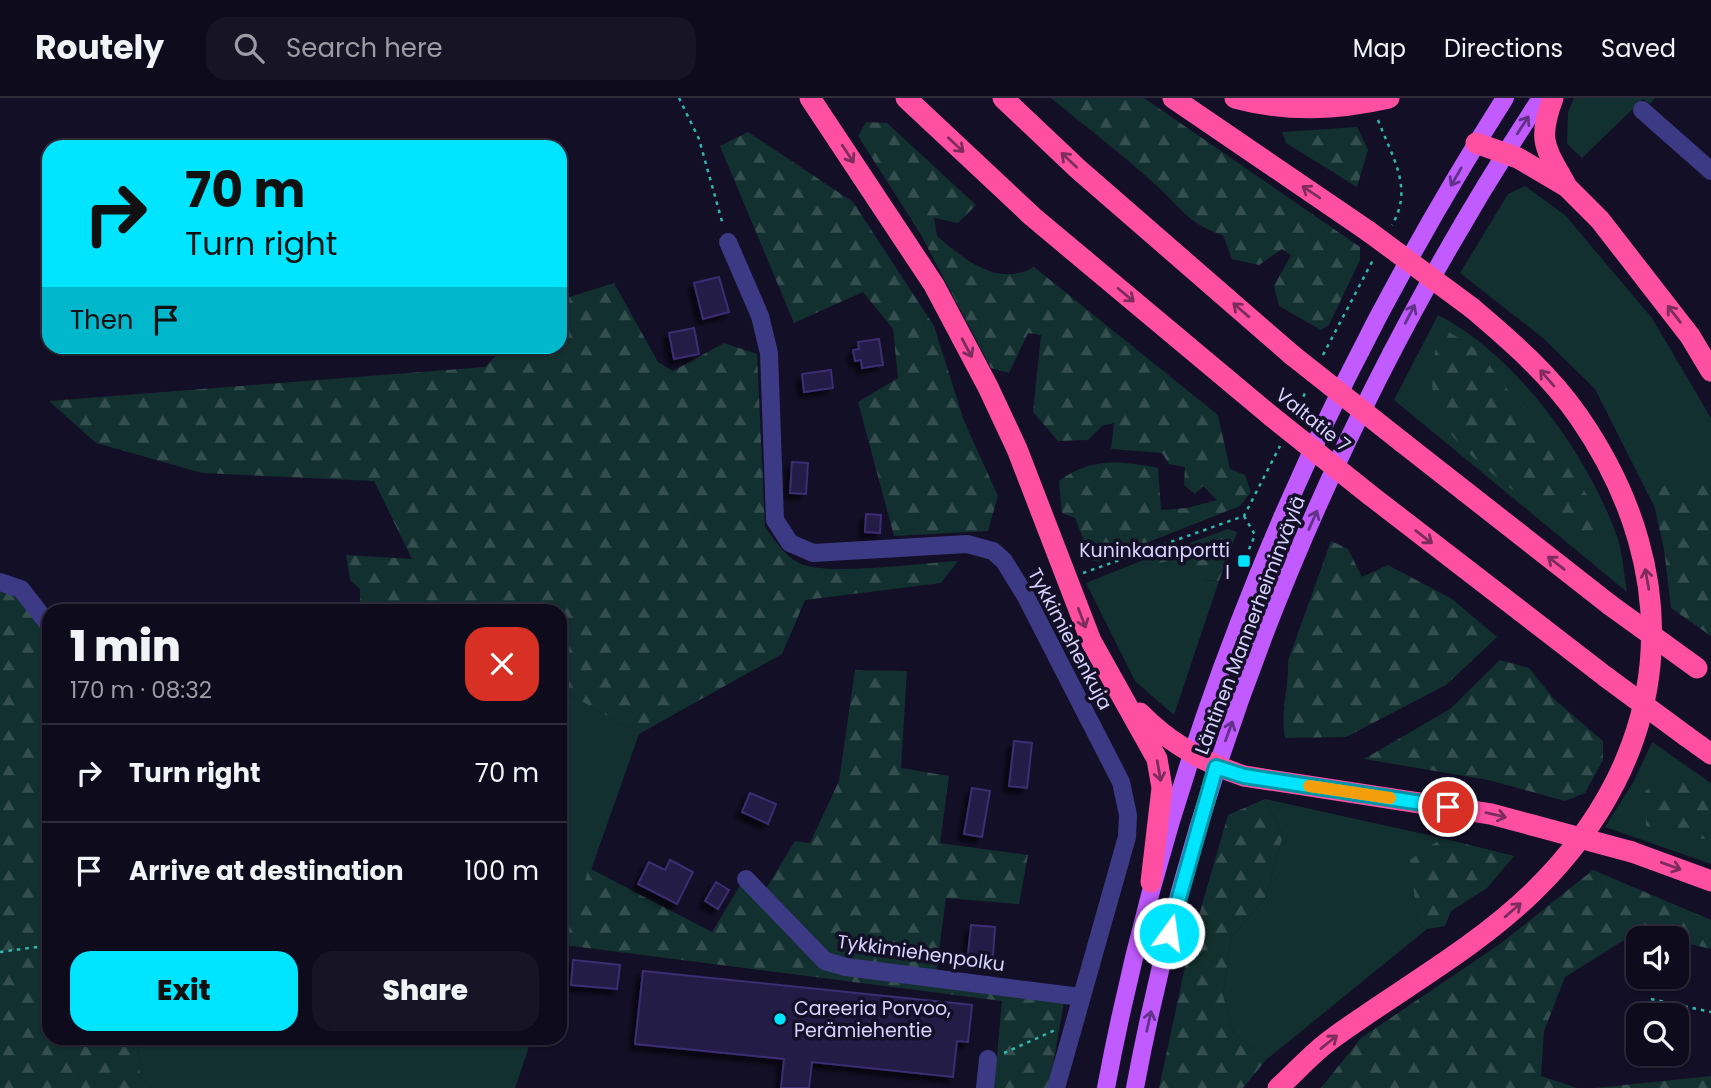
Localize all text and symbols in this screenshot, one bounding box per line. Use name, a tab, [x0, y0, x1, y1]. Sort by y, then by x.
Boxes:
search box	[206, 17, 696, 80]
text: Routely	[35, 24, 164, 71]
icon: search	[230, 29, 268, 67]
text: Search here	[286, 30, 443, 66]
text: Map	[1353, 32, 1406, 65]
text: Directions	[1444, 32, 1563, 65]
text: Saved	[1601, 32, 1676, 65]
one-way arrow	[1516, 116, 1530, 136]
one-way arrow	[947, 136, 964, 153]
one-way arrow	[841, 144, 855, 164]
one-way arrow	[1061, 152, 1078, 169]
text: 70 m	[185, 156, 305, 224]
one-way arrow	[1449, 167, 1463, 187]
icon: right	[70, 168, 161, 259]
one-way arrow	[1302, 185, 1321, 199]
text: Turn right	[185, 221, 337, 266]
one-way arrow	[1117, 287, 1135, 303]
icon: arrive	[147, 301, 185, 339]
text: Then	[70, 302, 133, 338]
one-way arrow	[1232, 302, 1250, 318]
one-way arrow	[1404, 304, 1418, 325]
one-way arrow	[1666, 306, 1681, 324]
one-way arrow	[961, 337, 974, 358]
one-way arrow	[1539, 369, 1555, 387]
street label: Valtatie 7	[1270, 382, 1356, 458]
street label: Läntinen Mannerheiminväylä	[1188, 492, 1312, 758]
one-way arrow	[1307, 509, 1320, 531]
one-way arrow	[1414, 529, 1433, 544]
place label: Kuninkaanportti I	[1079, 537, 1230, 586]
marker: Kuninkaanportti I	[1236, 553, 1252, 569]
one-way arrow	[1548, 555, 1566, 570]
street label: Tykkimiehenkuja	[1021, 563, 1119, 715]
one-way arrow	[1639, 568, 1653, 591]
one-way arrow	[1077, 606, 1089, 628]
text: 1 min	[70, 617, 181, 676]
button: close	[465, 627, 539, 701]
text: 170 m · 08:32	[70, 674, 212, 706]
one-way arrow	[1224, 721, 1236, 743]
icon: right	[70, 754, 108, 792]
text: Turn right	[129, 755, 261, 791]
text: 70 m	[475, 755, 539, 791]
one-way arrow	[1153, 759, 1166, 782]
pin	[1418, 777, 1478, 837]
icon: arrive	[1429, 788, 1467, 826]
one-way arrow	[1484, 810, 1506, 823]
icon: arrive	[70, 852, 108, 890]
text: Arrive at destination	[129, 853, 404, 889]
text: 100 m	[464, 853, 539, 889]
one-way arrow	[1660, 861, 1682, 873]
position arrow	[1132, 896, 1206, 970]
one-way arrow	[1504, 902, 1522, 918]
map controls	[1626, 926, 1689, 1066]
button: sound	[1626, 926, 1689, 989]
street label: Tykkimiehenpolku	[835, 928, 1007, 978]
button: Exit	[70, 951, 298, 1031]
button: Share	[312, 951, 539, 1031]
place label: Careeria Porvoo, Perämiehentie	[794, 995, 951, 1044]
button: search	[1626, 1003, 1689, 1066]
one-way arrow	[1142, 1010, 1156, 1033]
marker: Careeria Porvoo, Perämiehentie	[772, 1011, 788, 1027]
one-way arrow	[1319, 1035, 1337, 1050]

